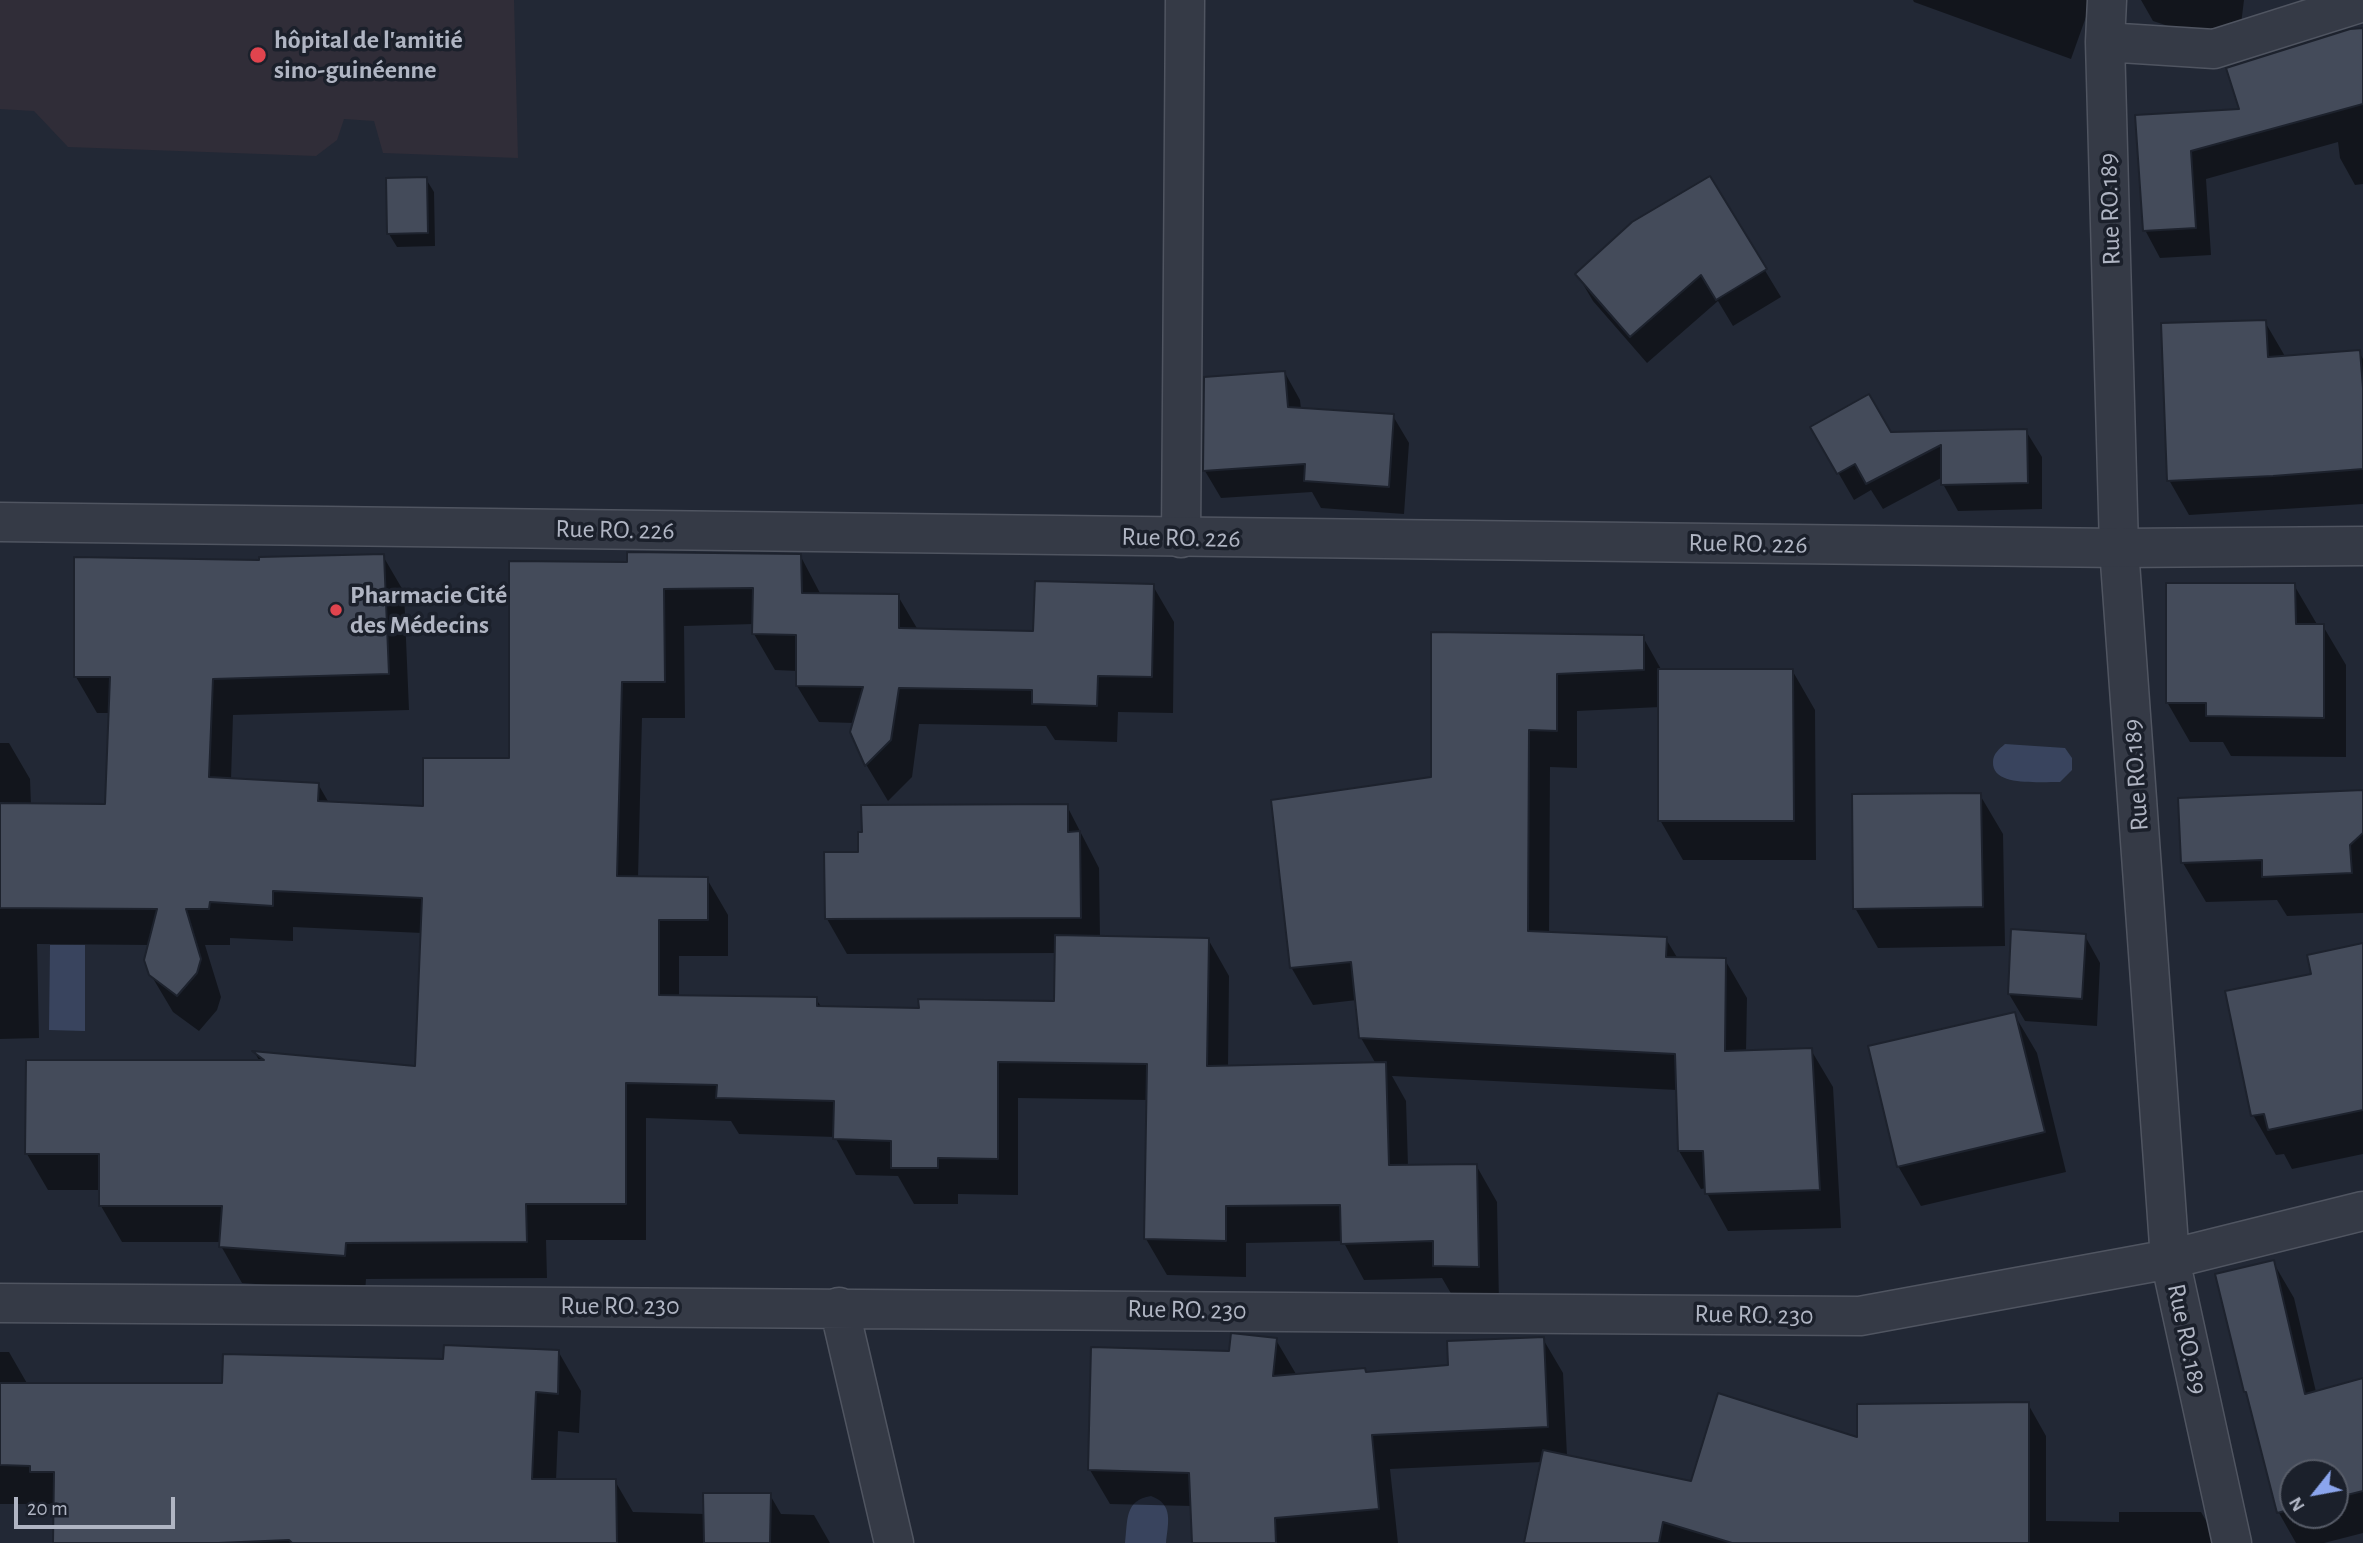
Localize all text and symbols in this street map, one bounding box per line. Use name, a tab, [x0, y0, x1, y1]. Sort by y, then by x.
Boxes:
place label: hôpital de l'amitié sino-guinéenne	[274, 24, 463, 86]
marker: hôpital de l'amitié sino-guinéenne	[248, 45, 268, 65]
street label: Rue RO.189	[2092, 152, 2128, 266]
street label: Rue RO. 226	[555, 513, 675, 547]
street label: Rue RO. 226	[1121, 521, 1241, 555]
street label: Rue RO. 226	[1688, 527, 1808, 561]
place label: Pharmacie Cité des Médecins	[350, 579, 507, 640]
marker: Pharmacie Cité des Médecins	[328, 602, 344, 618]
street label: Rue RO.189	[2117, 718, 2155, 832]
street label: Rue RO.189	[2160, 1281, 2214, 1397]
street label: Rue RO. 230	[560, 1290, 680, 1322]
street label: Rue RO. 230	[1127, 1293, 1247, 1327]
street label: Rue RO. 230	[1694, 1298, 1814, 1332]
north arrow	[2279, 1459, 2349, 1529]
scale bar	[18, 1484, 178, 1528]
text: N	[2286, 1493, 2309, 1515]
text: 20 m	[27, 1498, 68, 1519]

